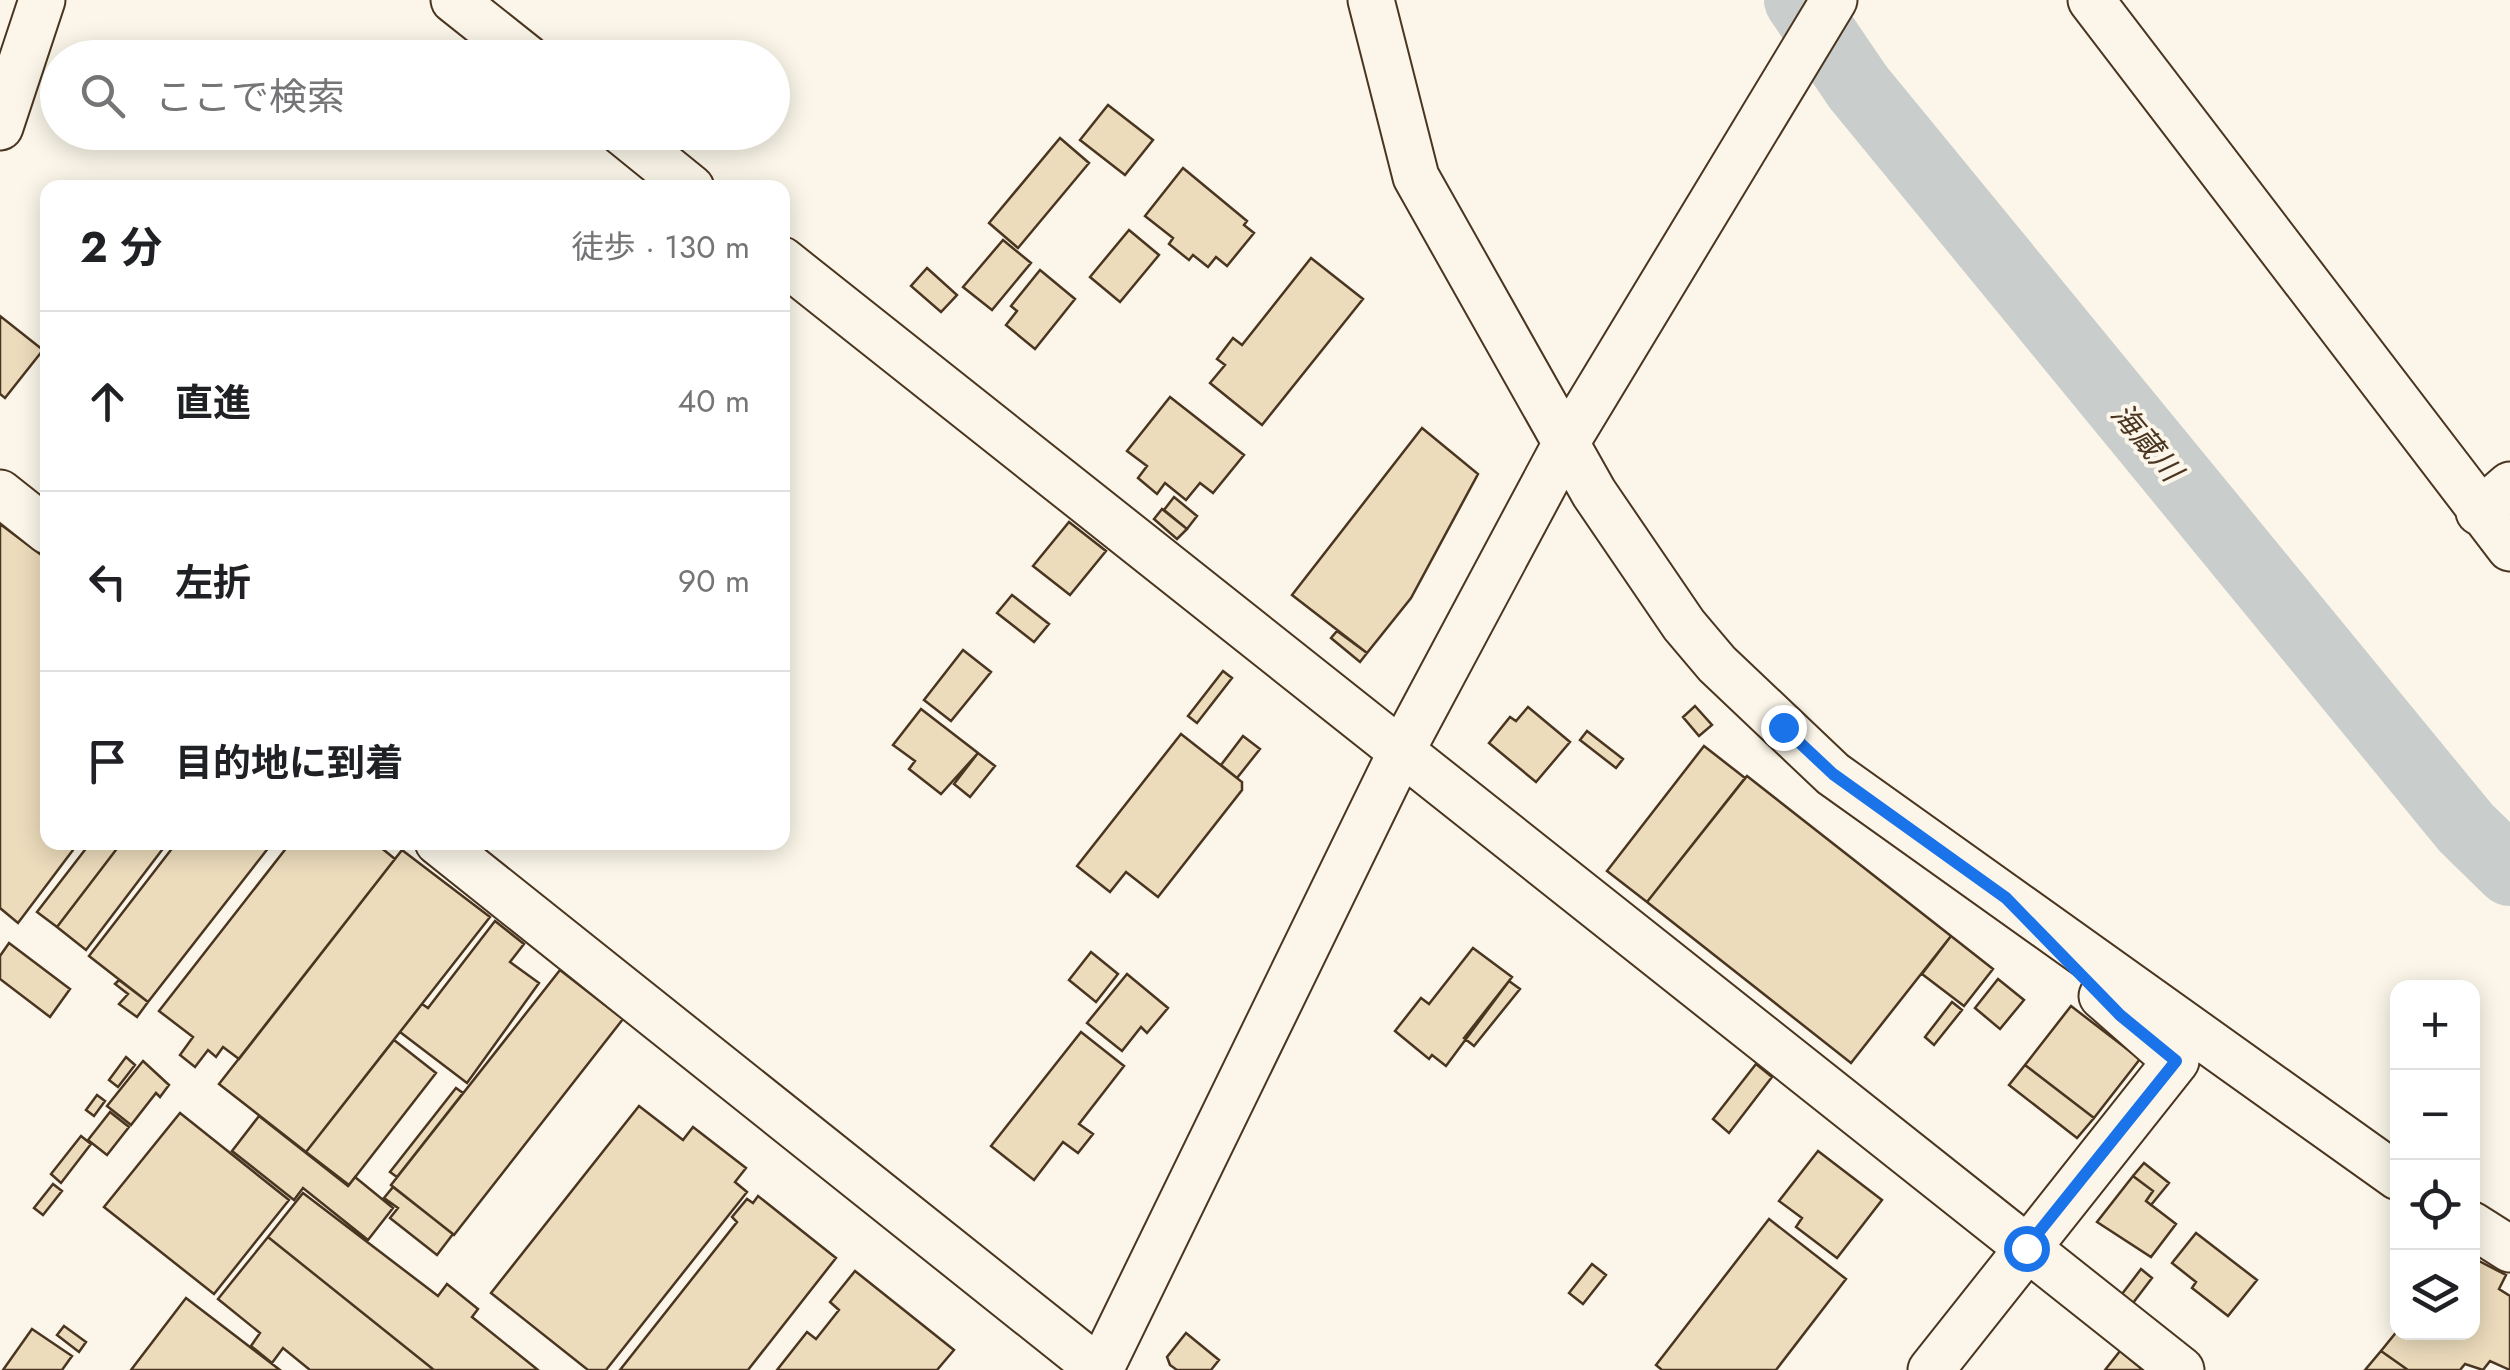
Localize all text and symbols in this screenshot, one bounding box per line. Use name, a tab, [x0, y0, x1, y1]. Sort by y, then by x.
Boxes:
search box	[40, 40, 790, 150]
icon: search	[75, 68, 130, 123]
text: ここで検索	[155, 69, 345, 124]
text: 2 分	[80, 217, 162, 278]
text: 徒歩 · 130 m	[572, 224, 750, 270]
icon: ahead	[80, 374, 135, 429]
text: 直進	[175, 375, 251, 430]
text: 40 m	[678, 378, 750, 424]
water label: 海蔵川	[2102, 394, 2194, 493]
icon: left	[80, 554, 135, 609]
text: 左折	[175, 555, 251, 610]
text: 90 m	[678, 558, 750, 604]
route end	[1761, 705, 1807, 751]
icon: arrive	[80, 734, 135, 789]
text: 目的地に到着	[175, 735, 403, 790]
map controls	[2390, 980, 2480, 1340]
button: +	[2390, 980, 2480, 1070]
button: −	[2390, 1070, 2480, 1160]
button: locate	[2390, 1160, 2480, 1250]
route start	[2004, 1226, 2050, 1272]
button: layers	[2390, 1250, 2480, 1340]

